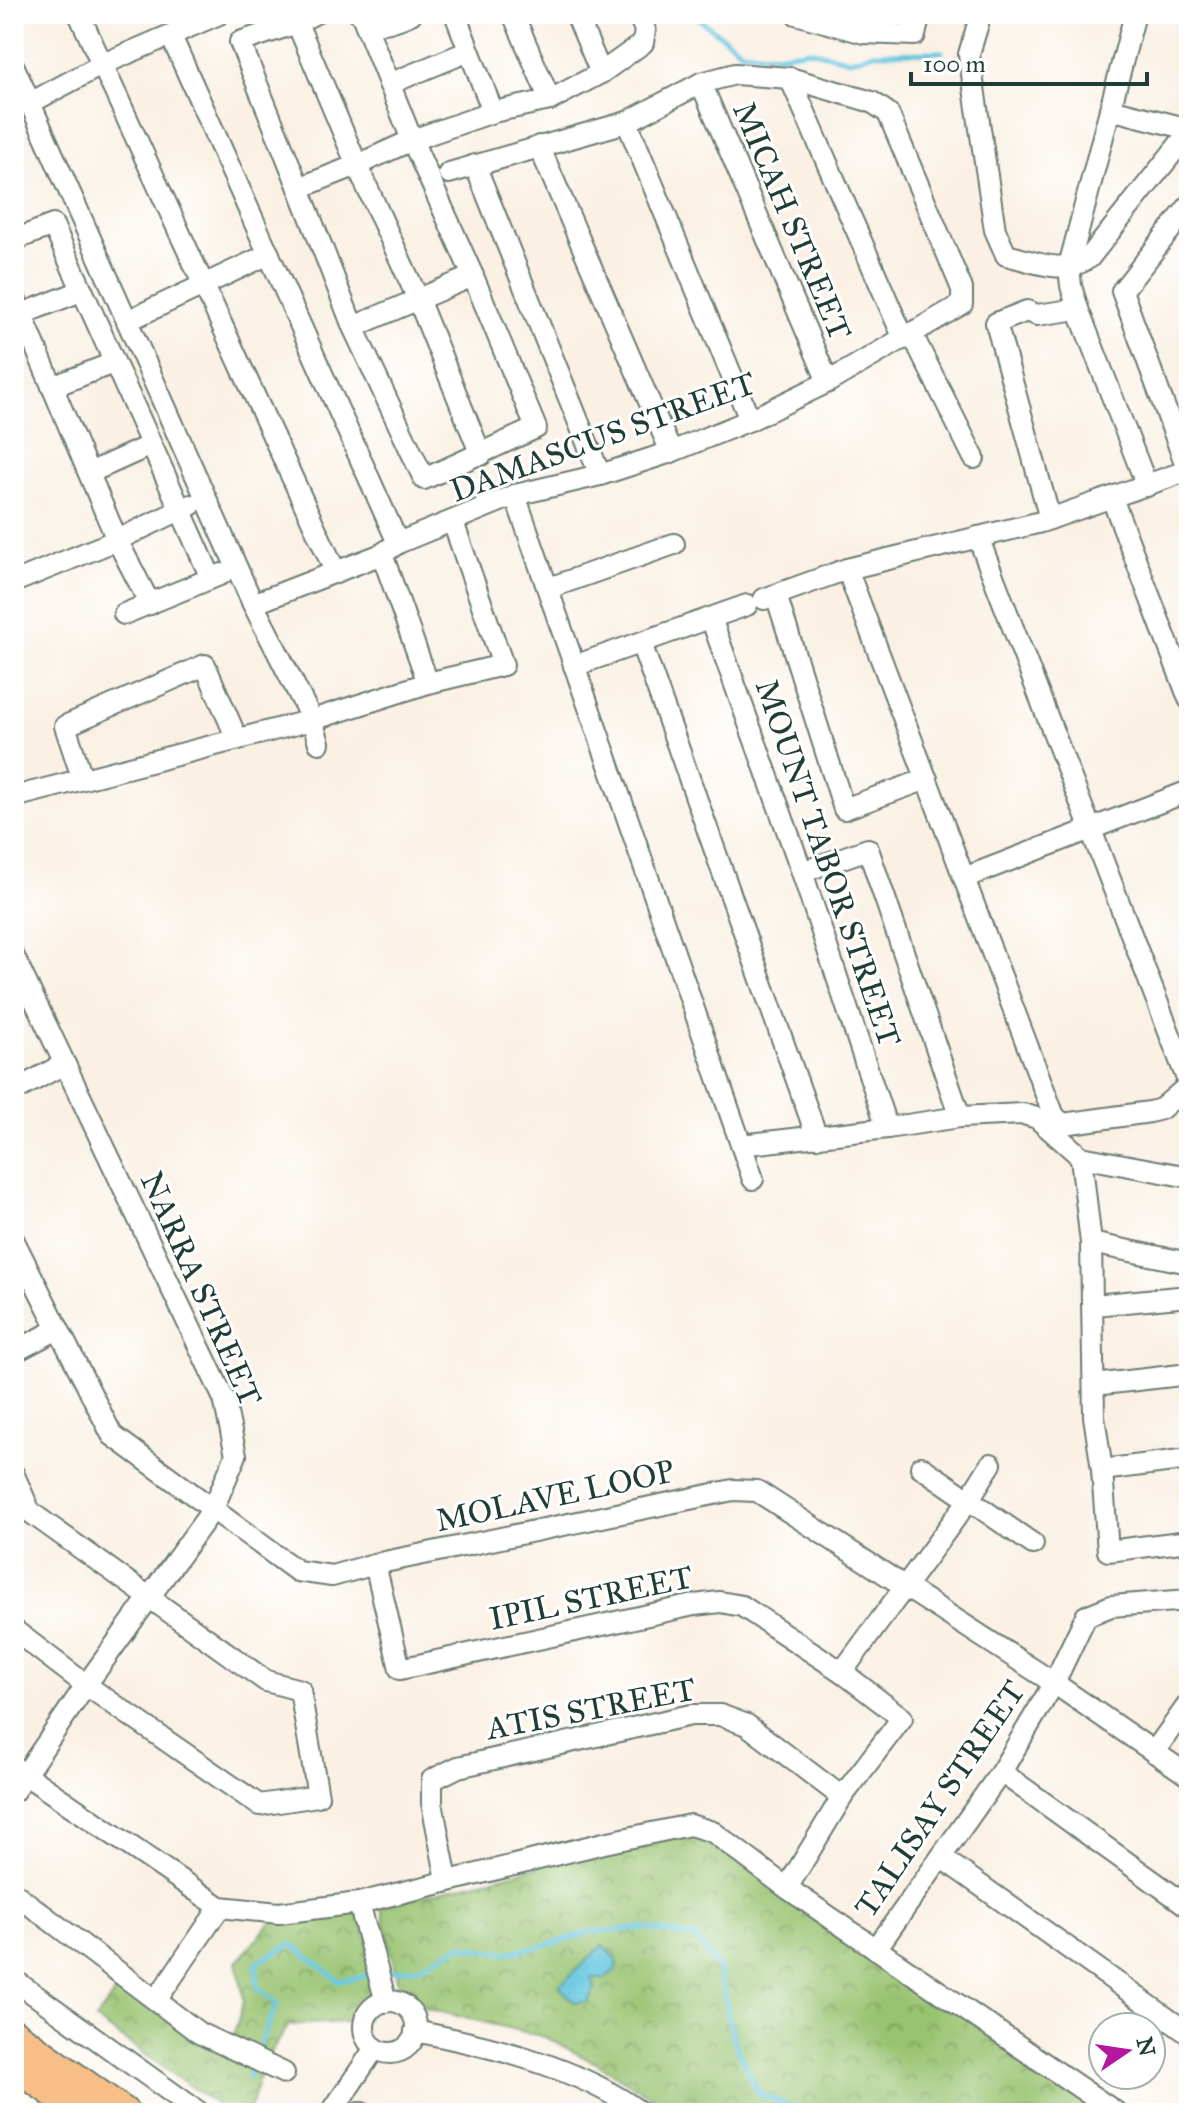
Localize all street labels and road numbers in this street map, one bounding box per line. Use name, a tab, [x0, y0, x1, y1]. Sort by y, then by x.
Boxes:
street label: MICAH STREET	[724, 96, 860, 346]
street label: DAMASCUS STREET	[445, 364, 761, 510]
street label: MOUNT TABOR STREET	[747, 674, 909, 1052]
street label: NARRA STREET	[132, 1166, 270, 1412]
street label: MOLAVE LOOP	[432, 1452, 678, 1540]
street label: IPIL STREET	[486, 1557, 696, 1639]
street label: ATIS STREET	[481, 1670, 699, 1749]
street label: TALISAY STREET	[846, 1673, 1034, 1925]

